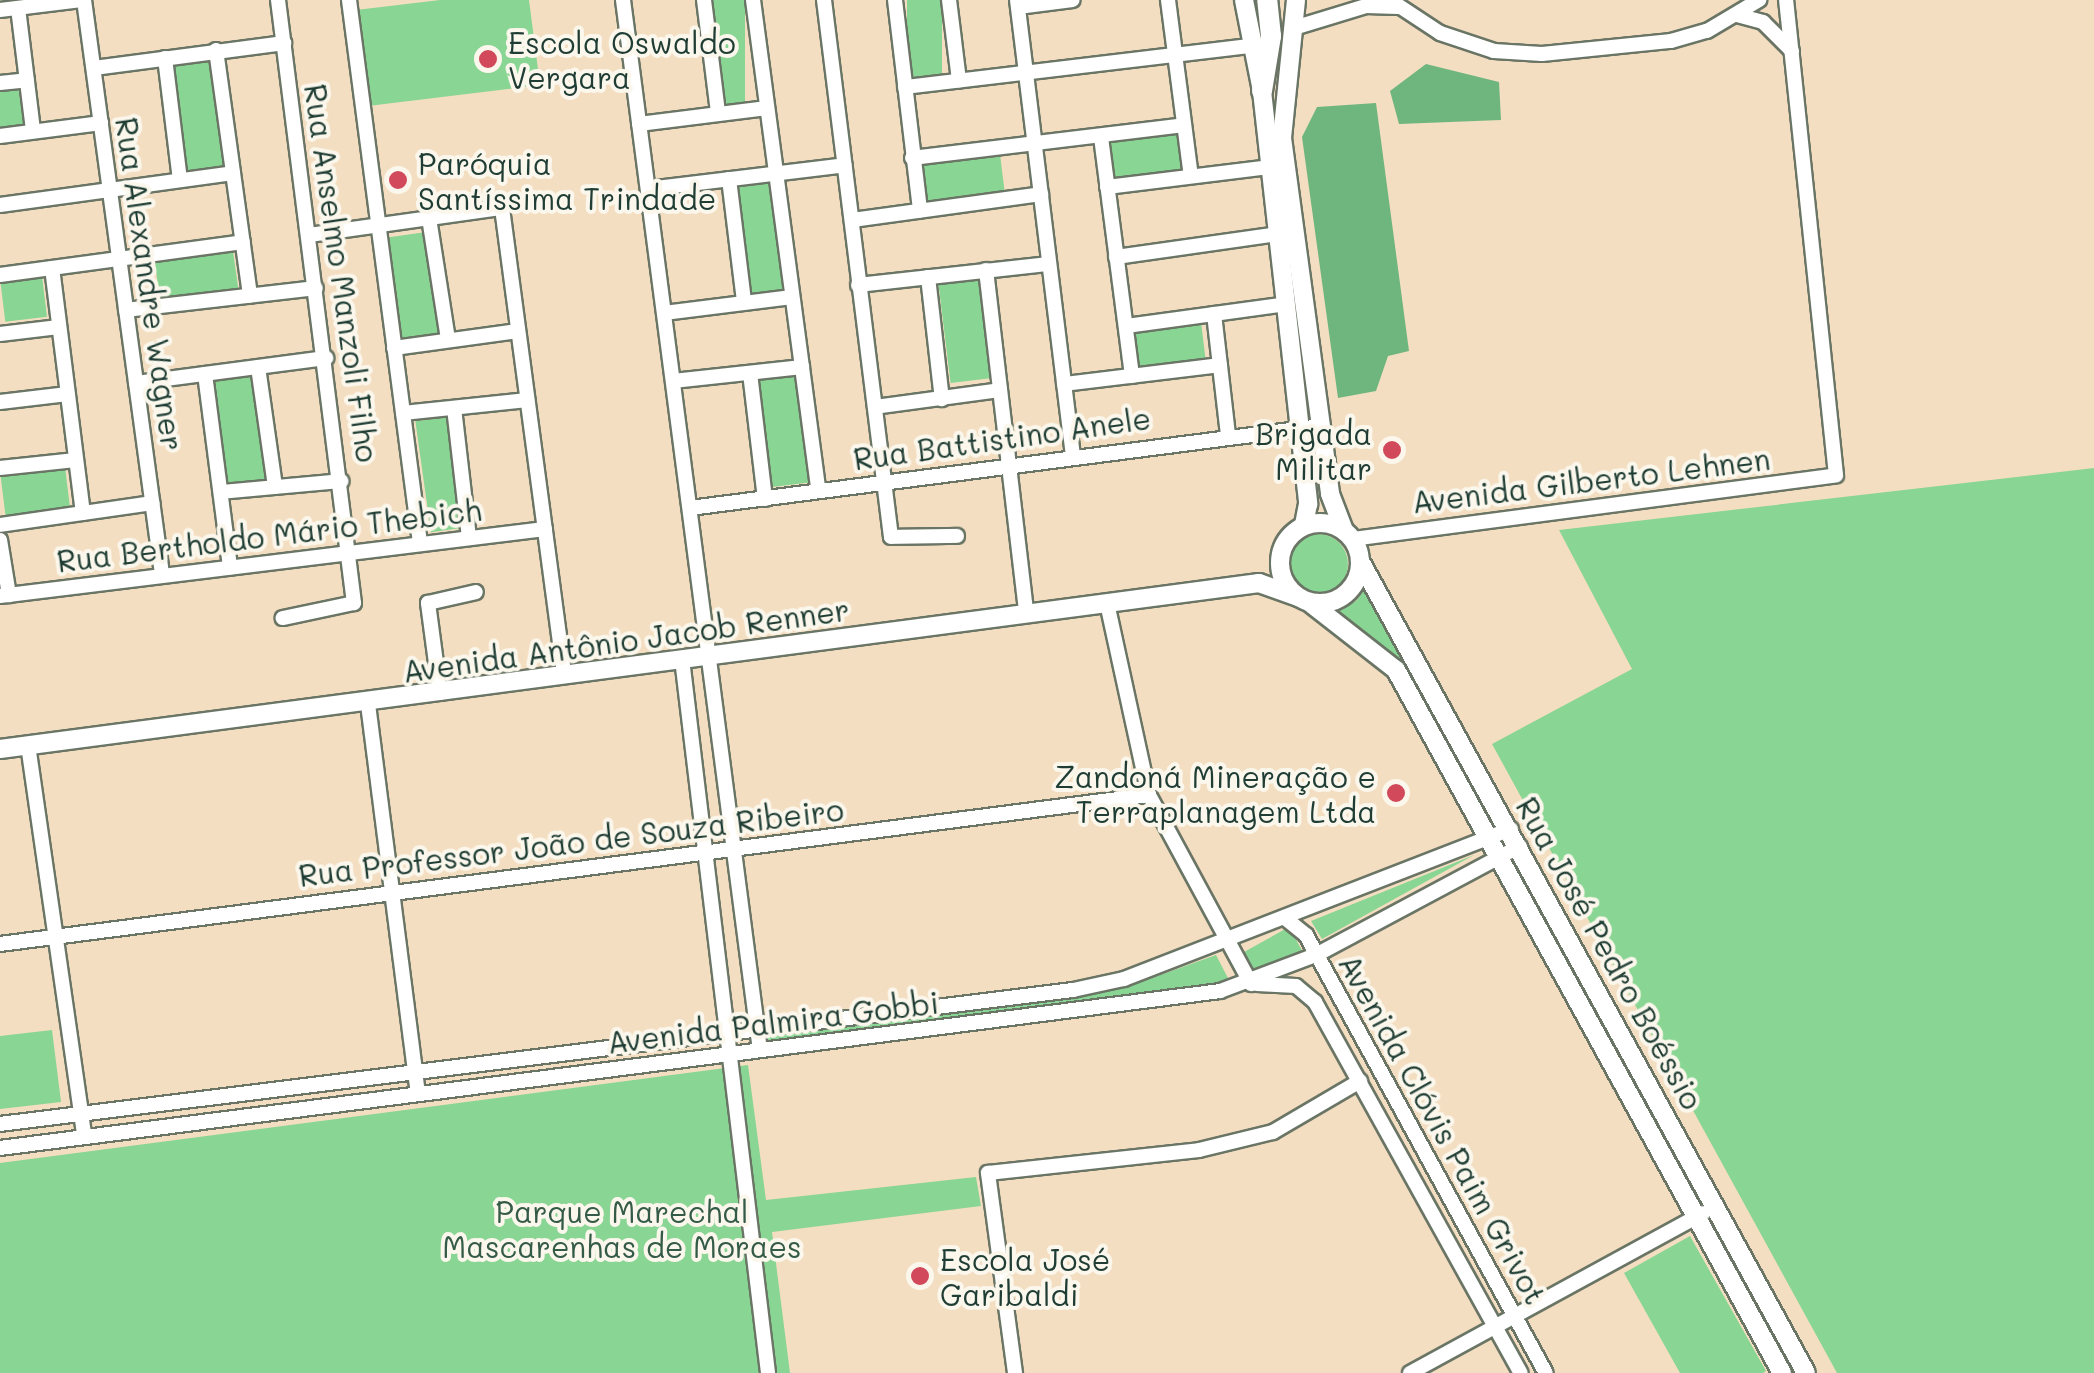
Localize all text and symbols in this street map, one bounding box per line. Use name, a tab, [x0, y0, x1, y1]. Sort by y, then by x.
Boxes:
place label: Escola Oswaldo Vergara	[508, 24, 736, 94]
marker: Escola Oswaldo Vergara	[477, 48, 499, 70]
street label: Rua Anselmo Manzoli Filho	[298, 82, 386, 464]
street label: Rua Alexandre Wagner	[109, 115, 191, 453]
place label: Paróquia Santíssima Trindade	[418, 145, 716, 216]
marker: Paróquia Santíssima Trindade	[387, 169, 409, 191]
street label: Rua Battistino Anele	[851, 399, 1153, 477]
place label: Brigada Militar	[1255, 415, 1372, 486]
marker: Brigada Militar	[1381, 439, 1403, 461]
street label: Avenida Gilberto Lehnen	[1410, 440, 1772, 520]
street label: Rua Bertholdo Mário Thebich	[55, 491, 483, 579]
street label: Avenida Antônio Jacob Renner	[400, 591, 852, 689]
place label: Zandoná Mineração e Terraplanagem Ltda	[1054, 758, 1376, 828]
marker: Zandoná Mineração e Terraplanagem Ltda	[1385, 782, 1407, 804]
street label: Rua Professor João de Souza Ribeiro	[297, 791, 845, 893]
street label: Rua José Pedro Boéssio	[1509, 791, 1711, 1115]
street label: Avenida Clóvis Paim Grivot	[1332, 948, 1554, 1310]
street label: Avenida Palmira Gobbi	[605, 984, 941, 1060]
park label: Parque Marechal Mascarenhas de Moraes	[442, 1193, 802, 1264]
place label: Escola José Garibaldi	[940, 1241, 1110, 1312]
marker: Escola José Garibaldi	[909, 1265, 931, 1287]

